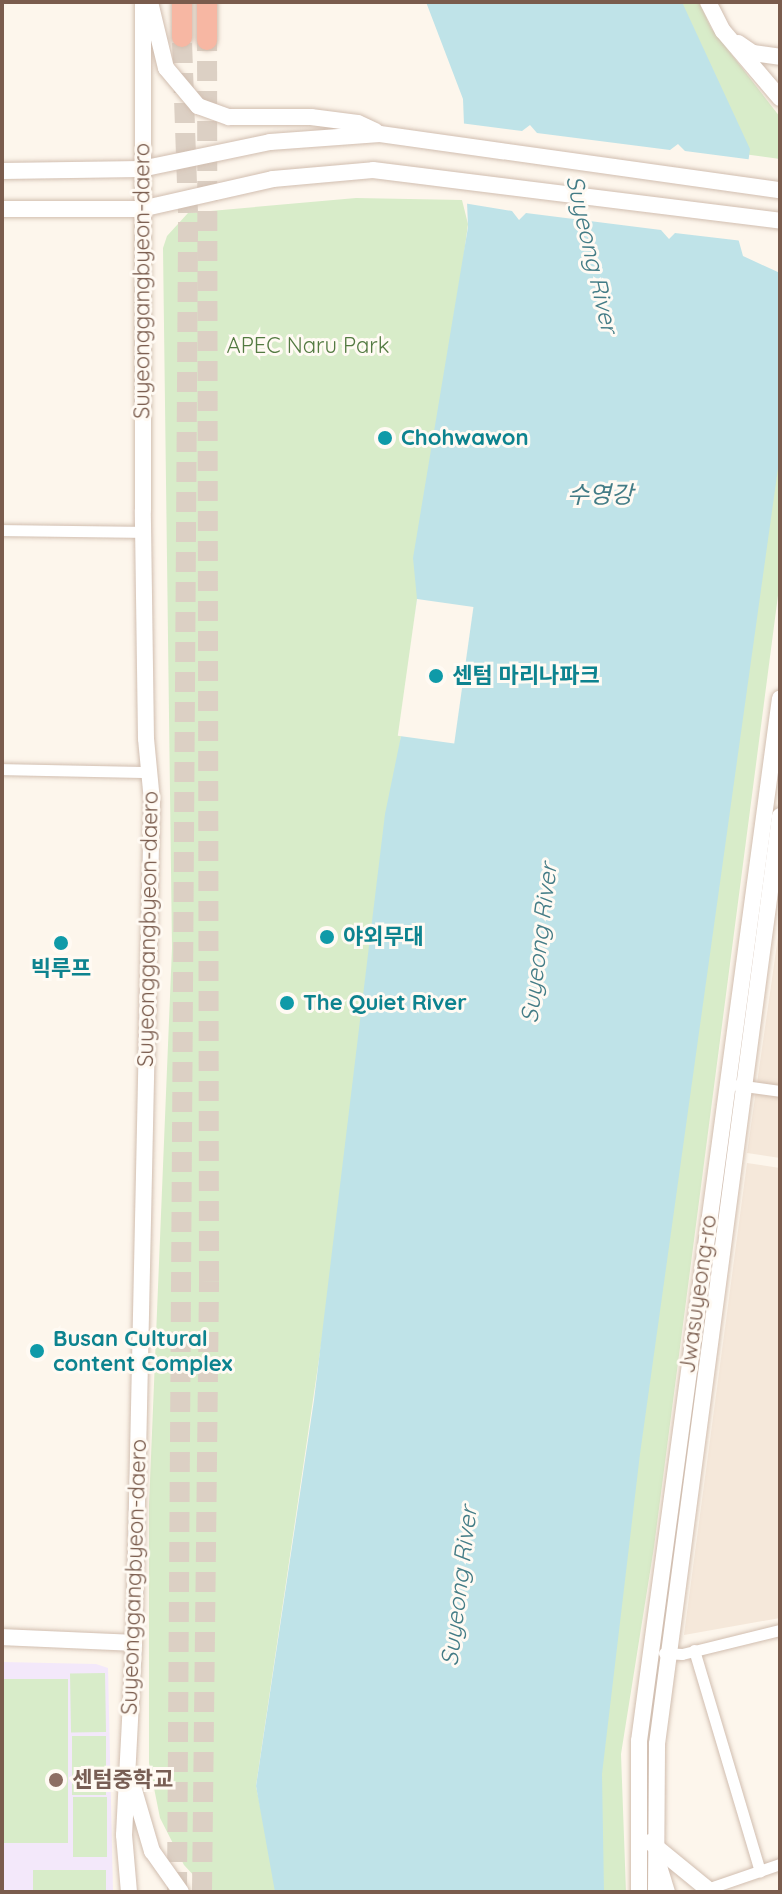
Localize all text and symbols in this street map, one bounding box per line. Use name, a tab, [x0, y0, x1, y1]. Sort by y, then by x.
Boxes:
street label: Suyeonggangbyeon-daero	[129, 143, 155, 419]
water label: Suyeong River	[560, 172, 624, 336]
park label: APEC Naru Park	[226, 333, 390, 359]
place label: Chohwawon	[401, 425, 529, 451]
marker: Chohwawon	[376, 429, 394, 447]
water label: 수영강	[567, 481, 633, 509]
place label: 센텀 마리나파크	[452, 663, 600, 689]
marker: 센텀 마리나파크	[427, 667, 445, 685]
street label: Suyeonggangbyeon-daero	[132, 791, 164, 1067]
water label: Suyeong River	[515, 861, 563, 1025]
place label: 야외무대	[343, 924, 424, 950]
marker: 야외무대	[318, 928, 336, 946]
marker: 빅루프	[52, 934, 70, 952]
place label: 빅루프	[31, 956, 91, 982]
place label: The Quiet River	[303, 990, 467, 1016]
marker: The Quiet River	[278, 994, 296, 1012]
street label: Jwasuyeong-ro	[674, 1213, 722, 1375]
place label: Busan Cultural content Complex	[53, 1325, 232, 1376]
marker: Busan Cultural content Complex	[28, 1342, 46, 1360]
street label: Suyeonggangbyeon-daero	[116, 1439, 152, 1715]
water label: Suyeong River	[435, 1504, 483, 1668]
place label: 센텀중학교	[72, 1767, 173, 1793]
marker: 센텀중학교	[47, 1771, 65, 1789]

